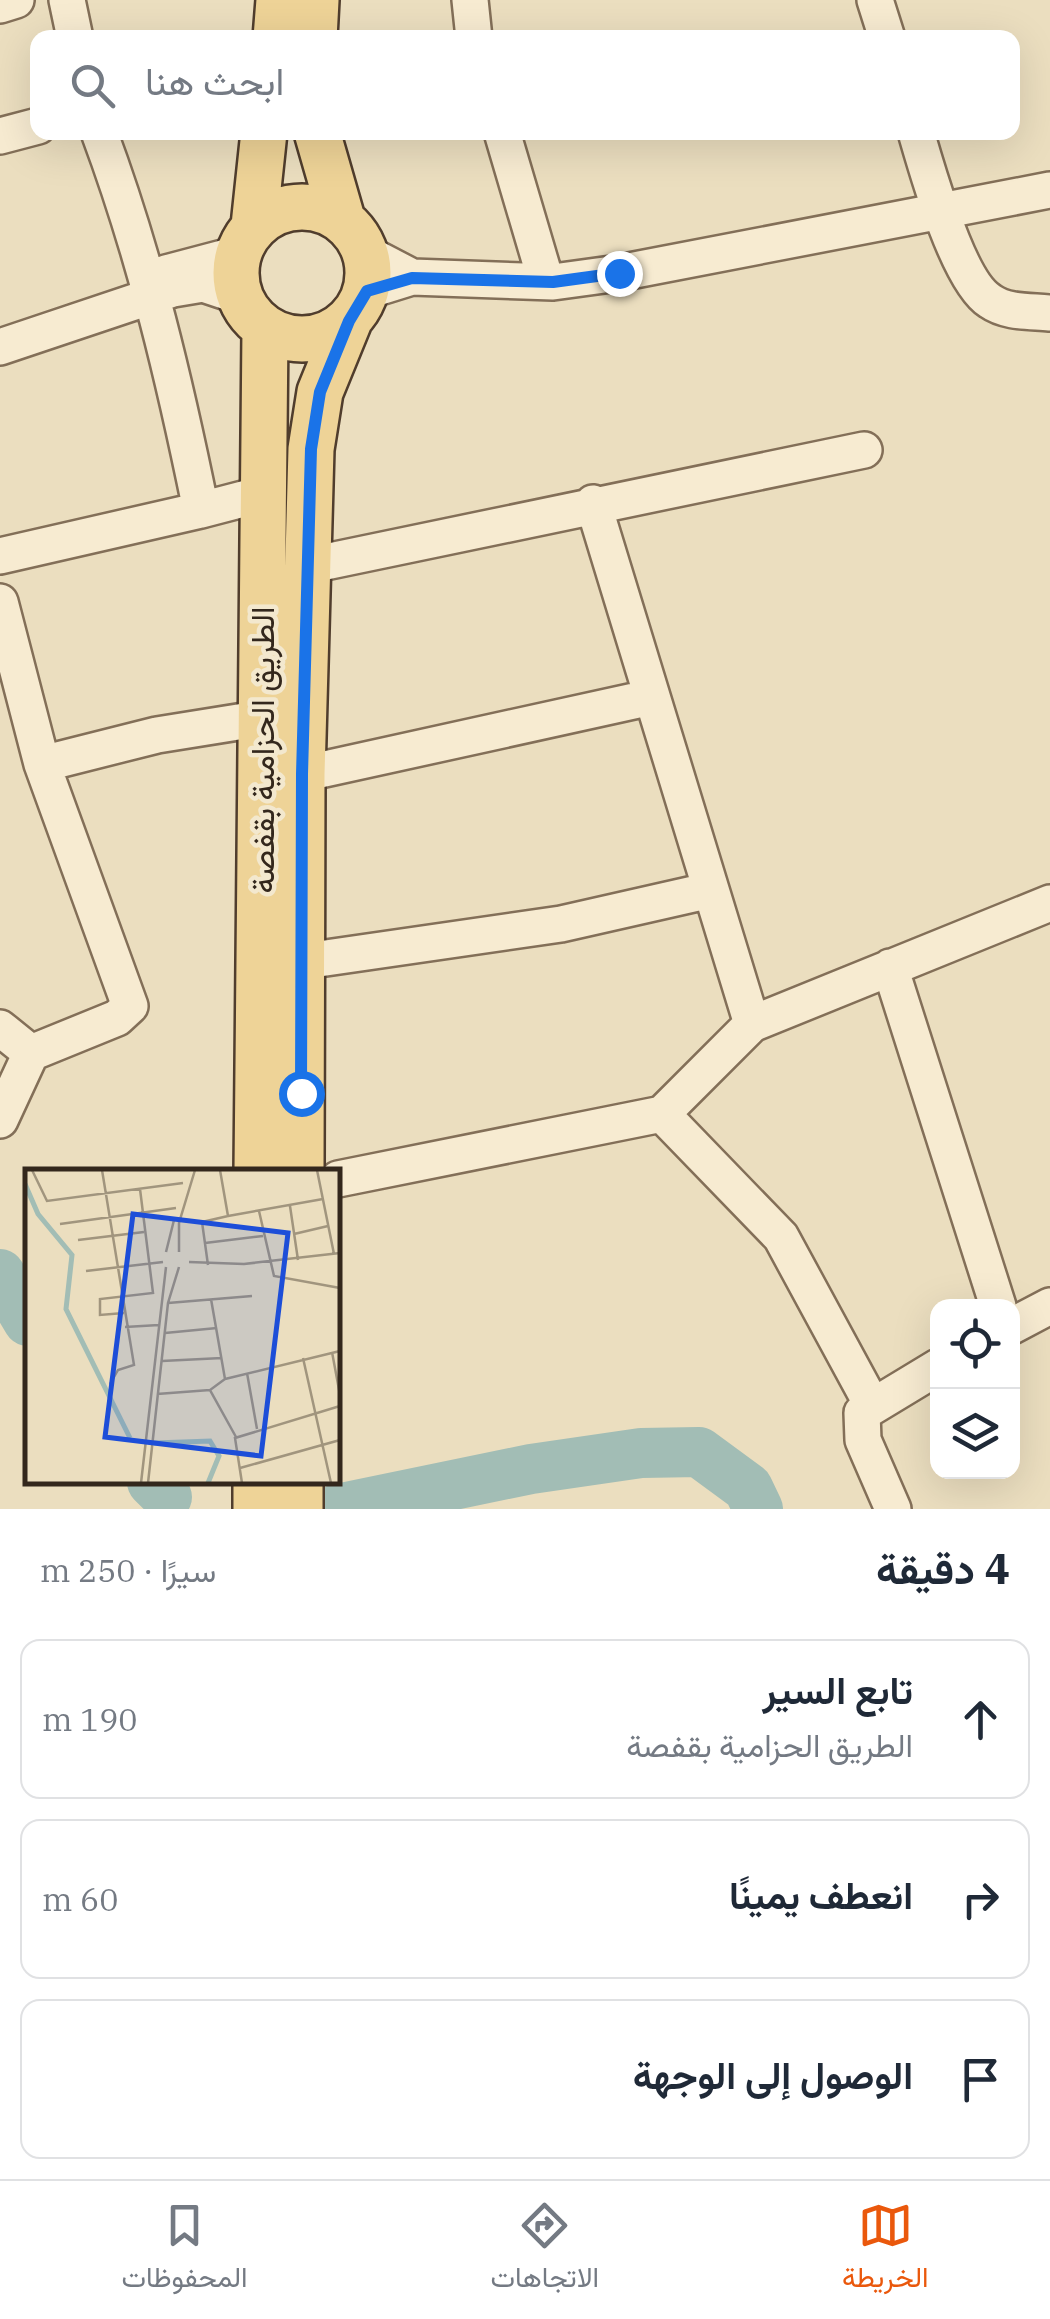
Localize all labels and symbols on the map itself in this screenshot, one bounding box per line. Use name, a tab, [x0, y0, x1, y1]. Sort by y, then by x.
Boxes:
route end	[597, 251, 643, 297]
street label: الطريق الحزامية بقفصة	[241, 607, 283, 893]
route start	[279, 1071, 325, 1117]
inset map	[25, 1169, 340, 1484]

